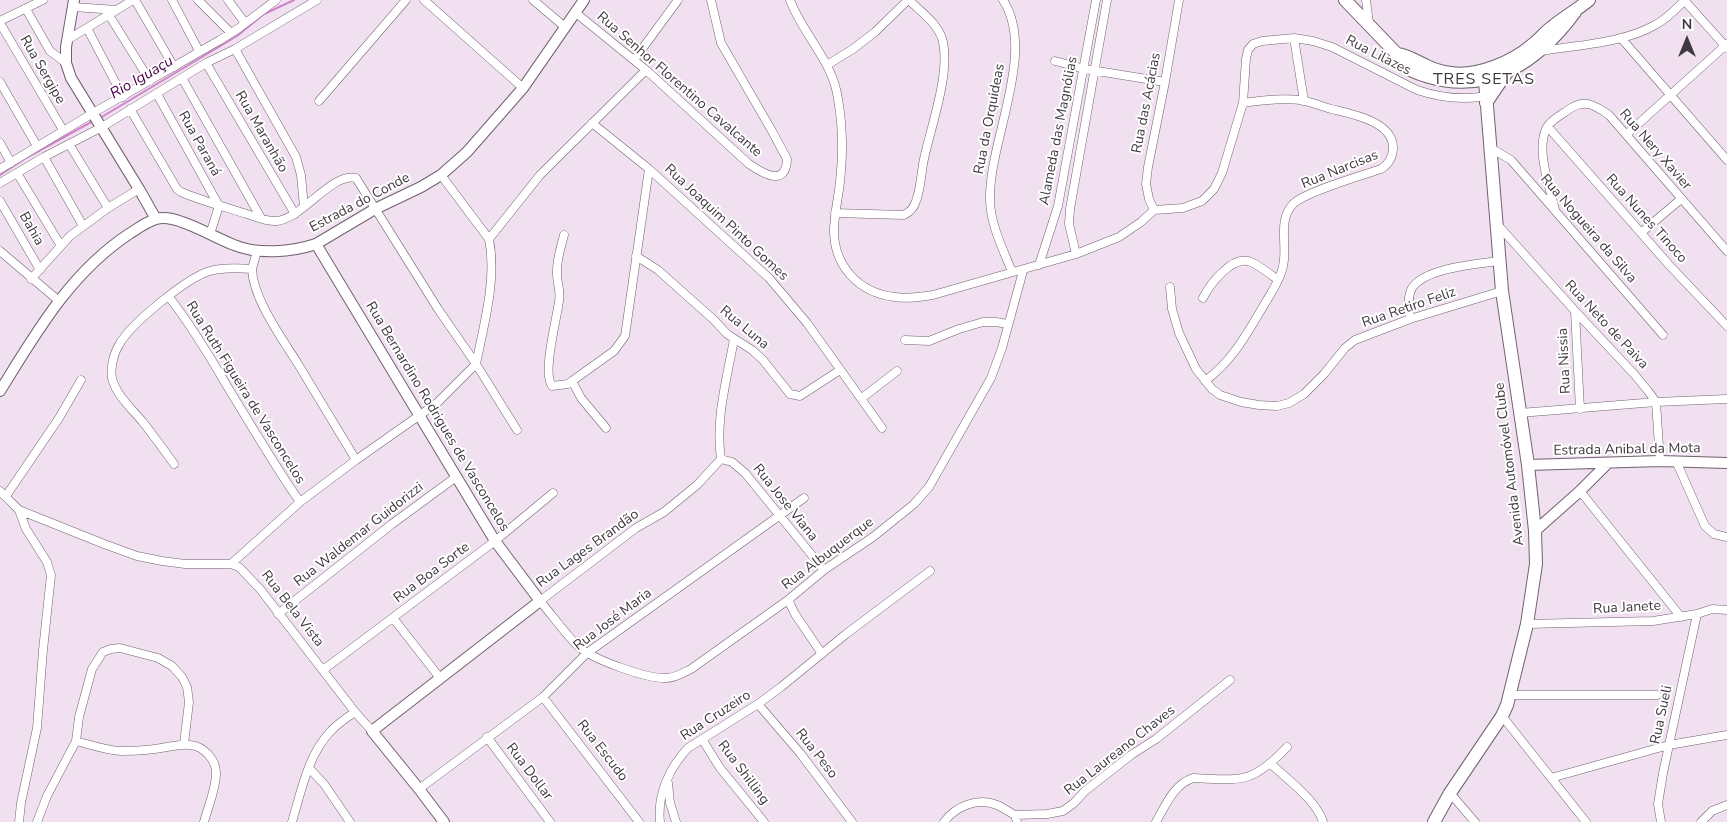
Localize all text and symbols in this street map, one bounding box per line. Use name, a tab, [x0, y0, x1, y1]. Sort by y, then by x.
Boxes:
street label: Rua Senhor Florentino Cavalcante	[593, 9, 765, 161]
north arrow	[1662, 15, 1712, 65]
text: N	[1682, 15, 1692, 34]
street label: Rua Lilazes	[1342, 32, 1414, 80]
street label: Rua Sergipe	[16, 33, 68, 107]
street label: Rua das Acácias	[1129, 51, 1165, 155]
water label: Rio Iguaçu	[107, 53, 177, 103]
street label: Alameda das Magnólias	[1036, 55, 1082, 207]
street label: Rua da Orquideas	[971, 62, 1009, 176]
district label: TRES SETAS	[1432, 70, 1536, 90]
street label: Rua Maranhão	[231, 88, 291, 176]
street label: Rua Nery Xavier	[1615, 106, 1695, 194]
street label: Rua Paraná	[174, 108, 224, 180]
street label: Rua Narcisas	[1299, 147, 1381, 193]
street label: Rua Joaquim Pinto Gomes	[661, 161, 791, 285]
street label: Estrada do Conde	[307, 170, 413, 236]
street label: Rua Nogueira da Silva	[1536, 171, 1640, 287]
street label: Rua Nunes Tinoco	[1602, 171, 1690, 267]
street label: Bahia	[15, 209, 47, 249]
street label: Rua Neto de Paiva	[1561, 277, 1651, 373]
street label: Rua Retiro Feliz	[1360, 284, 1458, 332]
street label: Rua Ruth Figueira de Vasconcelos	[182, 299, 308, 487]
street label: Rua Bernardino Rodrigues de Vasconcelos	[362, 299, 512, 535]
street label: Rua Luna	[716, 303, 772, 353]
street label: Rua Nissia	[1555, 328, 1575, 394]
street label: Avenida Automóvel Clube	[1492, 381, 1528, 547]
street label: Estrada Anibal da Mota	[1553, 440, 1701, 460]
street label: Rua Jose Viana	[749, 461, 821, 545]
street label: Rua Waldemar Guidorizzi	[291, 479, 427, 591]
street label: Rua Lages Brandão	[534, 506, 642, 592]
street label: Rua Albuquerque	[779, 514, 877, 594]
street label: Rua Boa Sorte	[391, 539, 473, 607]
street label: Rua Bela Vista	[257, 568, 327, 650]
street label: Rua José Maria	[571, 585, 655, 655]
street label: Rua Janete	[1593, 598, 1661, 618]
street label: Rua Sueli	[1648, 684, 1676, 746]
street label: Rua Cruzeiro	[678, 687, 754, 745]
street label: Rua Laureano Chaves	[1061, 702, 1179, 800]
street label: Rua Escudo	[573, 717, 631, 785]
street label: Rua Peso	[791, 726, 841, 782]
street label: Rua Shilling	[714, 738, 772, 808]
street label: Rua Dollar	[502, 740, 556, 804]

